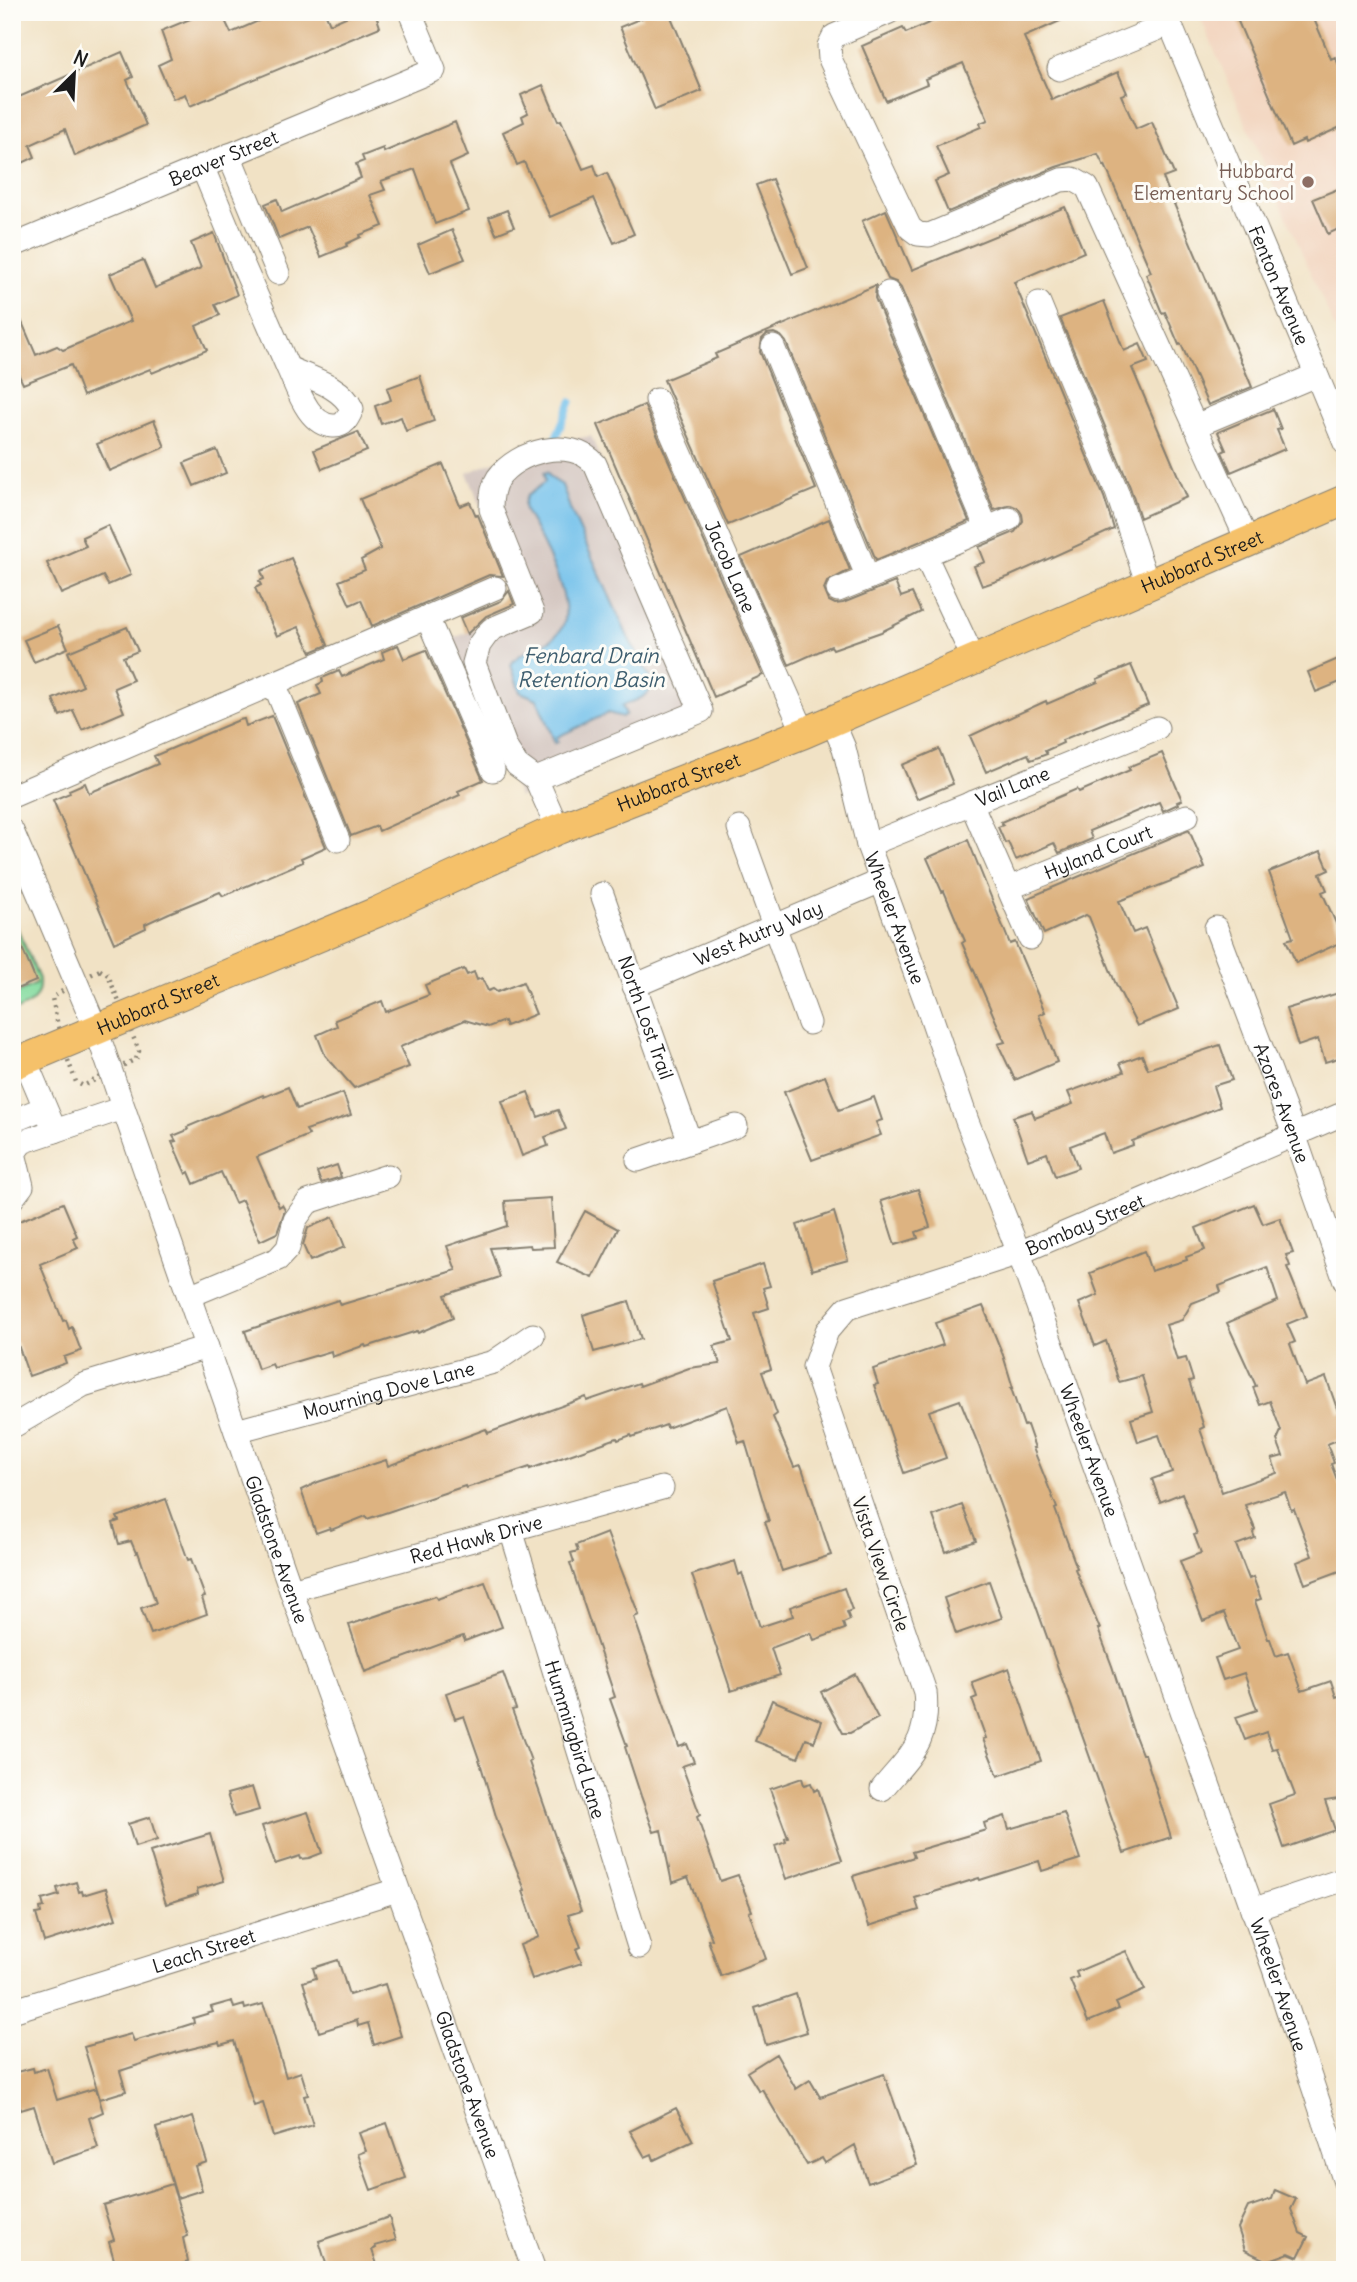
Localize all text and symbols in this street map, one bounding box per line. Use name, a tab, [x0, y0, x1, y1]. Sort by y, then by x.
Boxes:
north arrow	[38, 38, 108, 108]
text: N	[70, 45, 92, 72]
street label: Beaver Street	[165, 124, 282, 191]
place label: Hubbard Elementary School	[1133, 159, 1294, 205]
marker: Hubbard Elementary School	[1300, 174, 1316, 190]
street label: Fenton Avenue	[1243, 222, 1315, 348]
street label: Jacob Lane	[700, 517, 761, 616]
street label: Hubbard Street	[1137, 525, 1266, 599]
water label: Fenbard Drain Retention Basin	[517, 642, 665, 693]
street label: Hubbard Street	[613, 747, 743, 817]
street label: Vail Lane	[972, 761, 1053, 812]
street label: Hyland Court	[1040, 819, 1156, 885]
street label: Wheeler Avenue	[860, 848, 930, 987]
street label: West Autry Way	[690, 895, 826, 971]
street label: North Lost Trail	[613, 953, 679, 1082]
street label: Hubbard Street	[93, 968, 223, 1040]
street label: Azores Avenue	[1249, 1040, 1315, 1166]
street label: Bombay Street	[1022, 1189, 1148, 1261]
street label: Mourning Dove Lane	[300, 1356, 477, 1425]
street label: Wheeler Avenue	[1055, 1381, 1124, 1520]
street label: Gladstone Avenue	[240, 1472, 314, 1627]
street label: Vista View Circle	[847, 1493, 915, 1635]
street label: Red Hawk Drive	[407, 1509, 545, 1569]
street label: Hummingbird Lane	[540, 1657, 611, 1821]
street label: Wheeler Avenue	[1245, 1915, 1313, 2054]
street label: Leach Street	[149, 1923, 258, 1978]
street label: Gladstone Avenue	[430, 2007, 505, 2162]

